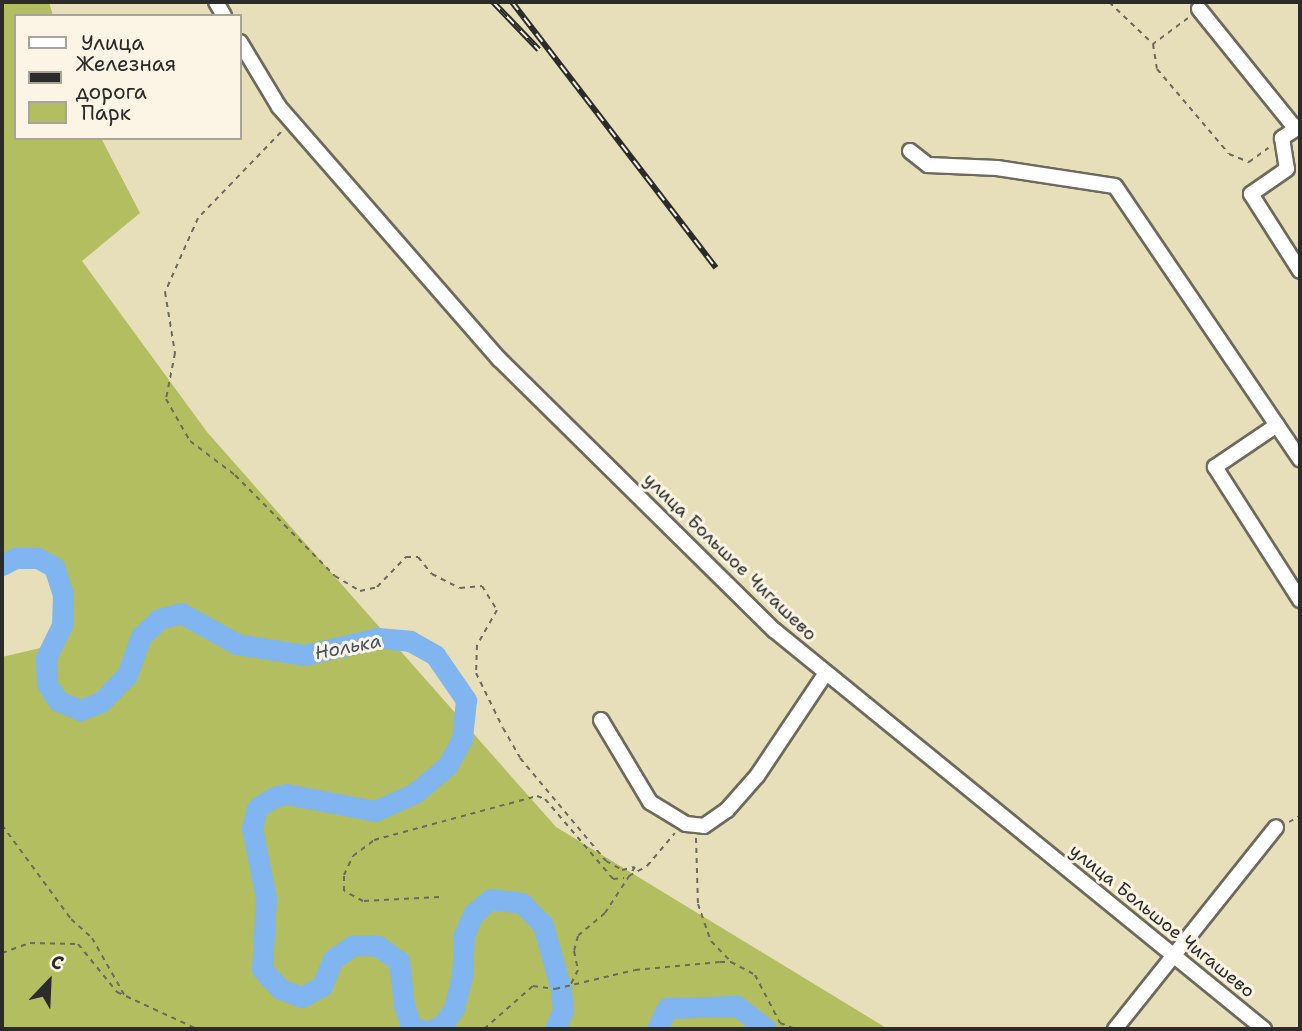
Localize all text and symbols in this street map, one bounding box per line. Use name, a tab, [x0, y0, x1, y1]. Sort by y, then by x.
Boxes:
legend	[14, 14, 242, 140]
text: Улица	[81, 29, 144, 57]
text: Железная дорога	[76, 50, 176, 106]
text: Парк	[81, 99, 131, 127]
street label: улица Большое Чигашево	[639, 469, 821, 645]
water label: Нолька	[313, 629, 383, 665]
street label: улица Большое Чигашево	[1065, 840, 1259, 1002]
north arrow	[14, 947, 84, 1017]
text: С	[47, 948, 68, 976]

